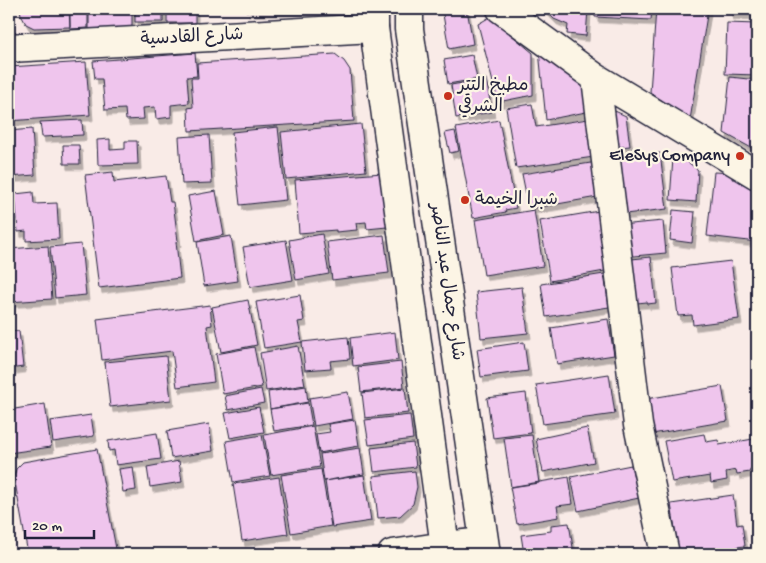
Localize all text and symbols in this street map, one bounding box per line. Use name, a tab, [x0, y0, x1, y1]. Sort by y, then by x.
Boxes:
street label: شارع القادسية	[140, 25, 244, 51]
place label: مطبخ التتر الشرقي	[456, 76, 528, 118]
marker: مطبخ التتر الشرقي	[442, 90, 454, 102]
place label: EleSys Company	[609, 146, 730, 167]
marker: EleSys Company	[734, 150, 746, 162]
place label: شبرا الخيمة	[475, 190, 558, 211]
marker: شبرا الخيمة	[459, 194, 471, 206]
street label: شارع جمال عبد الناصر	[424, 200, 467, 362]
scale bar	[25, 508, 94, 540]
text: 20 m	[32, 518, 62, 536]

